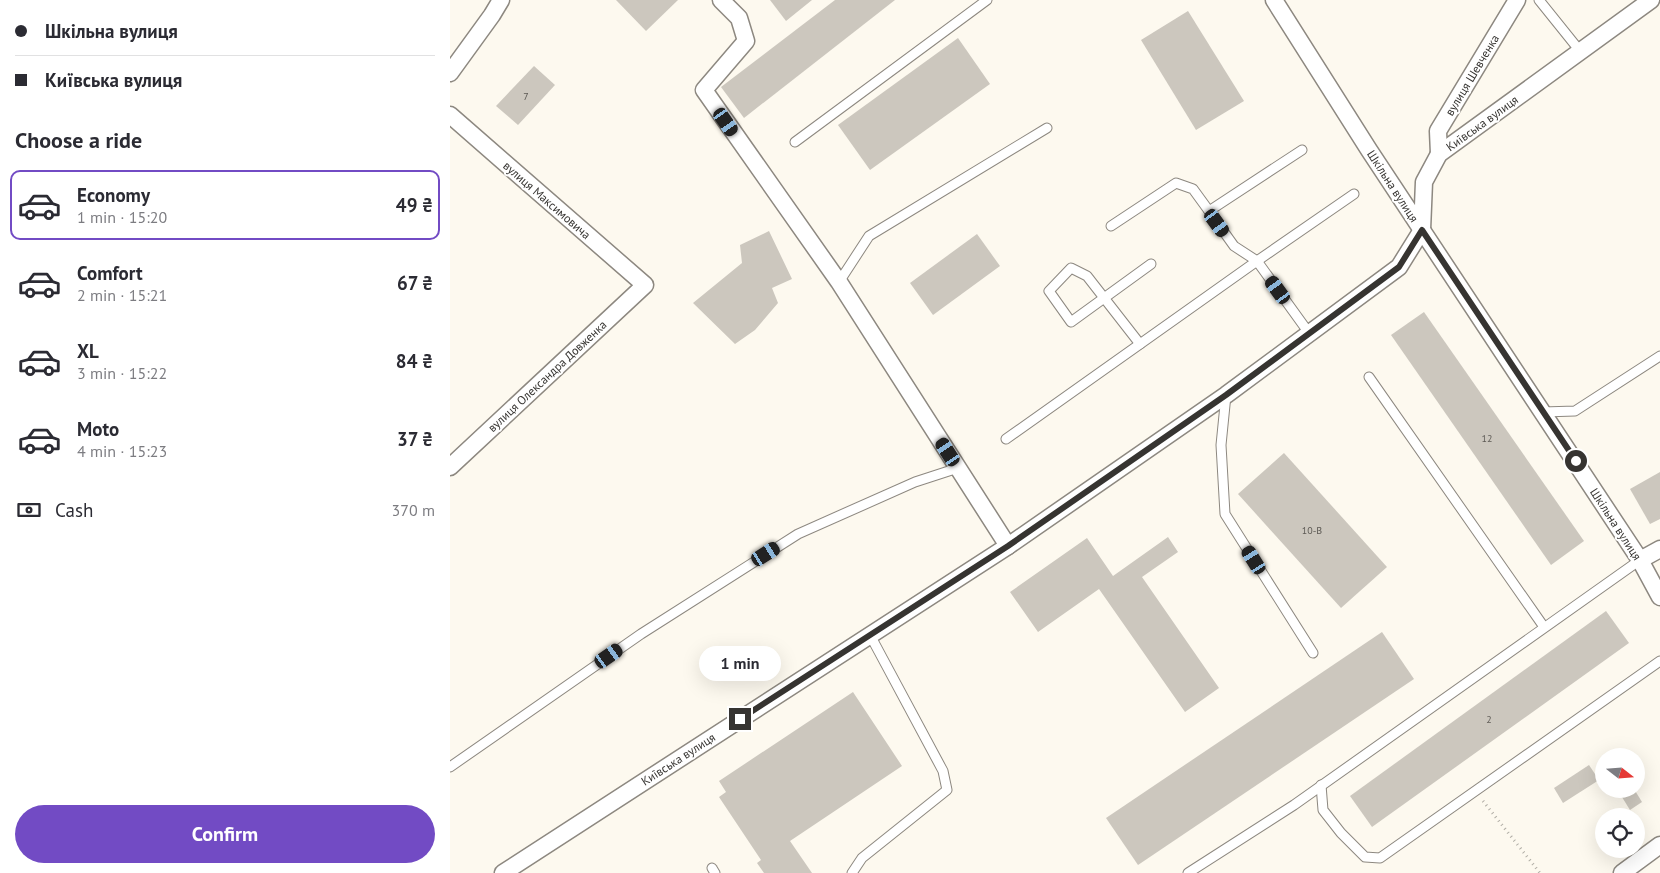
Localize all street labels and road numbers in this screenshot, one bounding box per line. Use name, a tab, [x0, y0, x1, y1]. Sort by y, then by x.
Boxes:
street label: вулиця Шевченка	[1442, 32, 1502, 118]
street label: Київська вулиця	[1443, 92, 1521, 154]
street label: Шкільна вулиця	[1364, 147, 1422, 225]
street label: вулиця Максимовича	[500, 158, 594, 242]
street label: вулиця Олександра Довженка	[484, 317, 610, 435]
street label: Шкільна вулиця	[1587, 485, 1645, 563]
street label: Київська вулиця	[638, 729, 718, 789]

